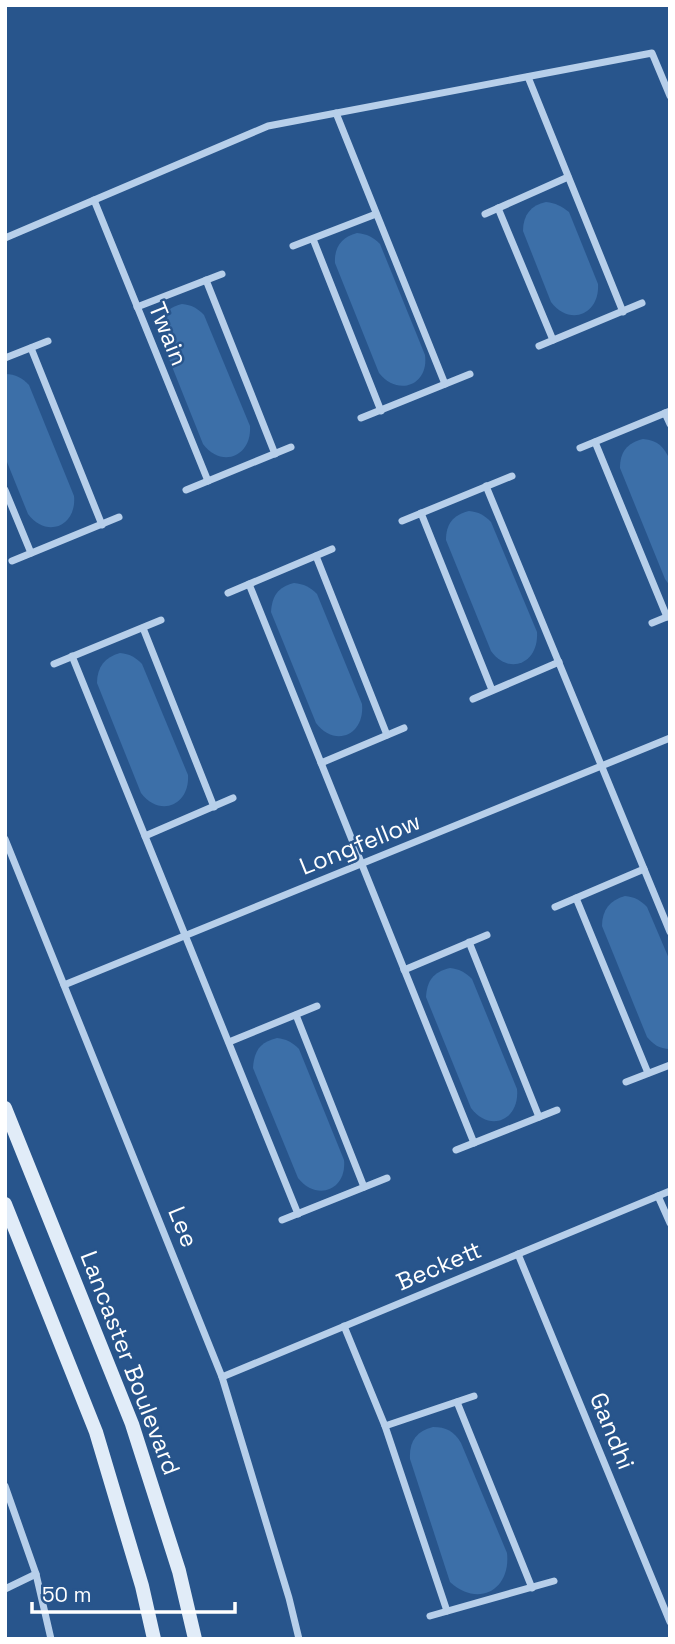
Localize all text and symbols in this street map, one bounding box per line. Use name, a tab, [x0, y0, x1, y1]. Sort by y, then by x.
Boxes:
street label: Twain	[142, 298, 195, 370]
street label: Longfellow	[295, 805, 425, 882]
street label: Lee	[161, 1202, 206, 1252]
street label: Beckett	[391, 1234, 486, 1297]
street label: Lancaster Boulevard	[73, 1246, 187, 1479]
street label: Gandhi	[583, 1388, 642, 1474]
scale bar	[32, 1570, 234, 1614]
text: 50 m	[42, 1581, 92, 1608]

